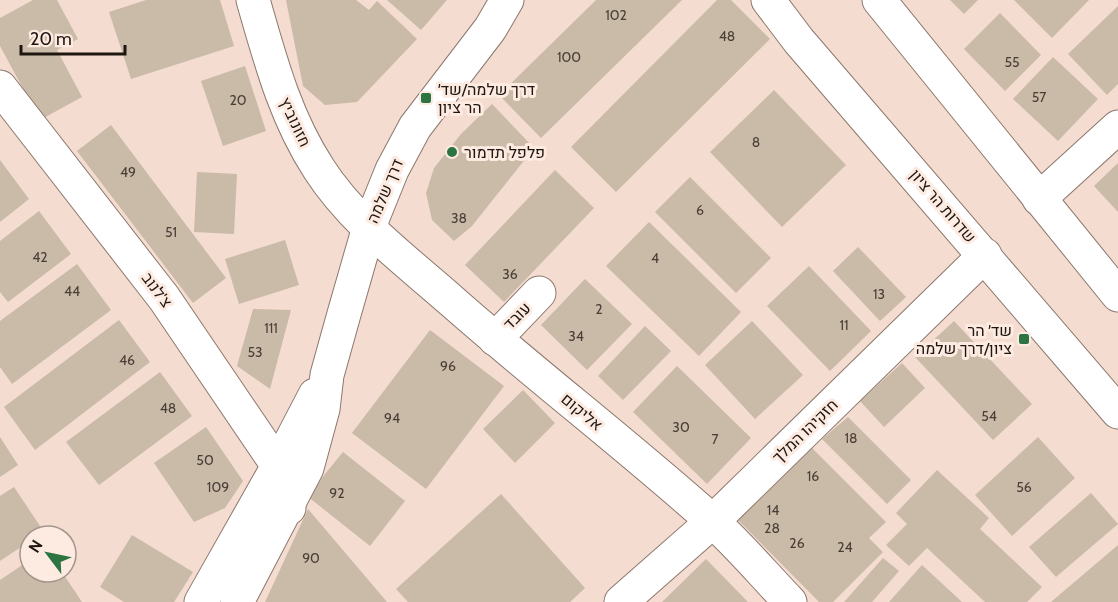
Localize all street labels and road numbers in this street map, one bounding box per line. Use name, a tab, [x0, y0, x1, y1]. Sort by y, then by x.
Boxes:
street label: חזונוביץ	[275, 94, 315, 150]
street label: דרך שלמה	[363, 156, 407, 226]
street label: שדרות הר ציון	[906, 165, 980, 247]
street label: צ'לנוב	[138, 269, 176, 311]
street label: עובד	[499, 298, 535, 334]
street label: אליקום	[557, 389, 607, 435]
street label: חזקיהו המלך	[768, 395, 842, 467]

